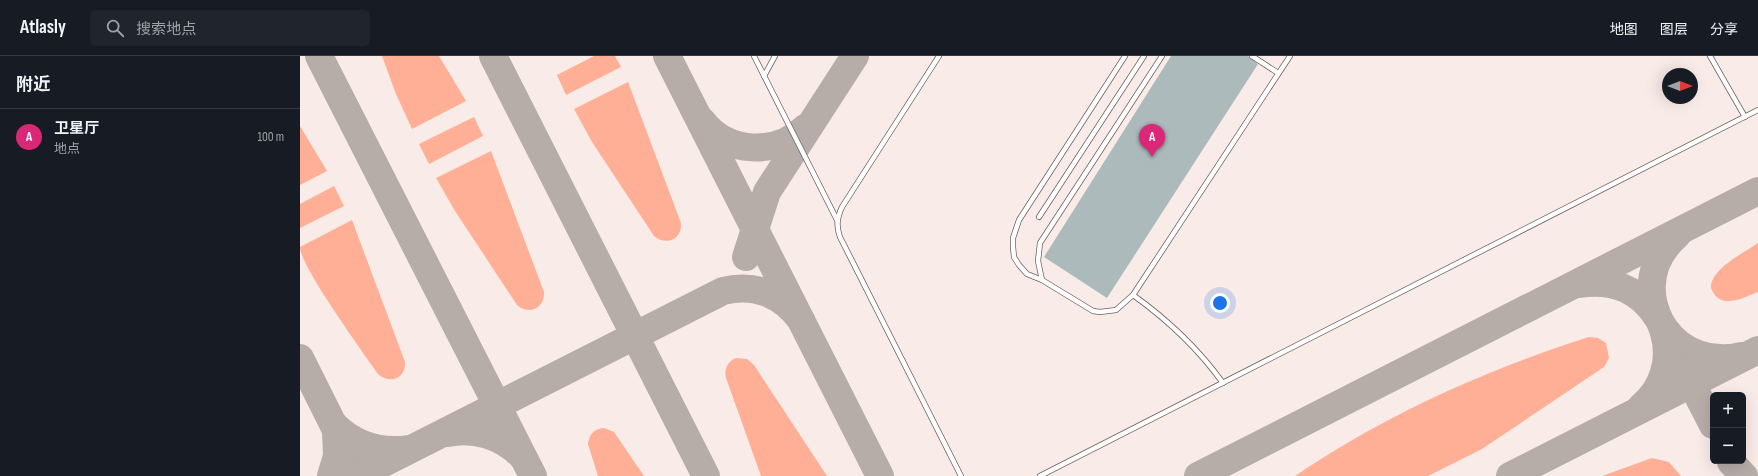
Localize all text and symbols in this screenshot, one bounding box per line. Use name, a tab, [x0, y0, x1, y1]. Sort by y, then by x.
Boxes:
search box	[90, 10, 370, 46]
text: Atlasly	[20, 16, 66, 39]
icon: search	[104, 17, 126, 39]
text: 搜索地点	[136, 20, 196, 39]
text: 地图	[1610, 21, 1638, 38]
text: 图层	[1660, 21, 1688, 38]
text: 分享	[1710, 21, 1738, 38]
north arrow	[1662, 68, 1698, 104]
text: 附近	[16, 75, 50, 95]
text: 卫星厅	[54, 119, 99, 138]
pin: A	[1139, 124, 1165, 157]
text: A	[26, 129, 32, 145]
text: 100 m	[257, 129, 284, 145]
text: 地点	[54, 141, 80, 157]
your location	[1210, 293, 1230, 313]
map controls	[1710, 392, 1746, 464]
button: +	[1710, 392, 1746, 428]
button: −	[1710, 428, 1746, 464]

